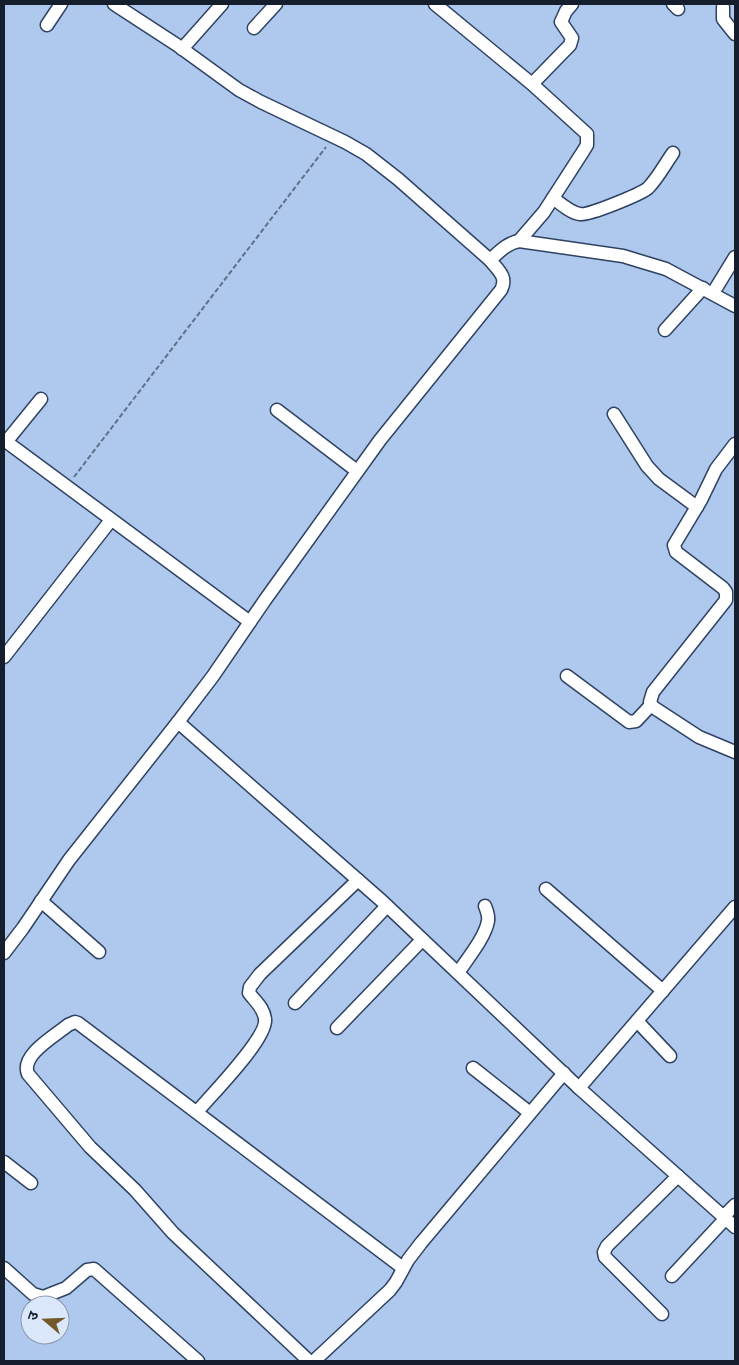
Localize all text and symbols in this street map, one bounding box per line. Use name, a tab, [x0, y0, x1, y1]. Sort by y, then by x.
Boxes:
north arrow	[20, 1295, 70, 1345]
text: उ	[24, 1309, 42, 1322]

